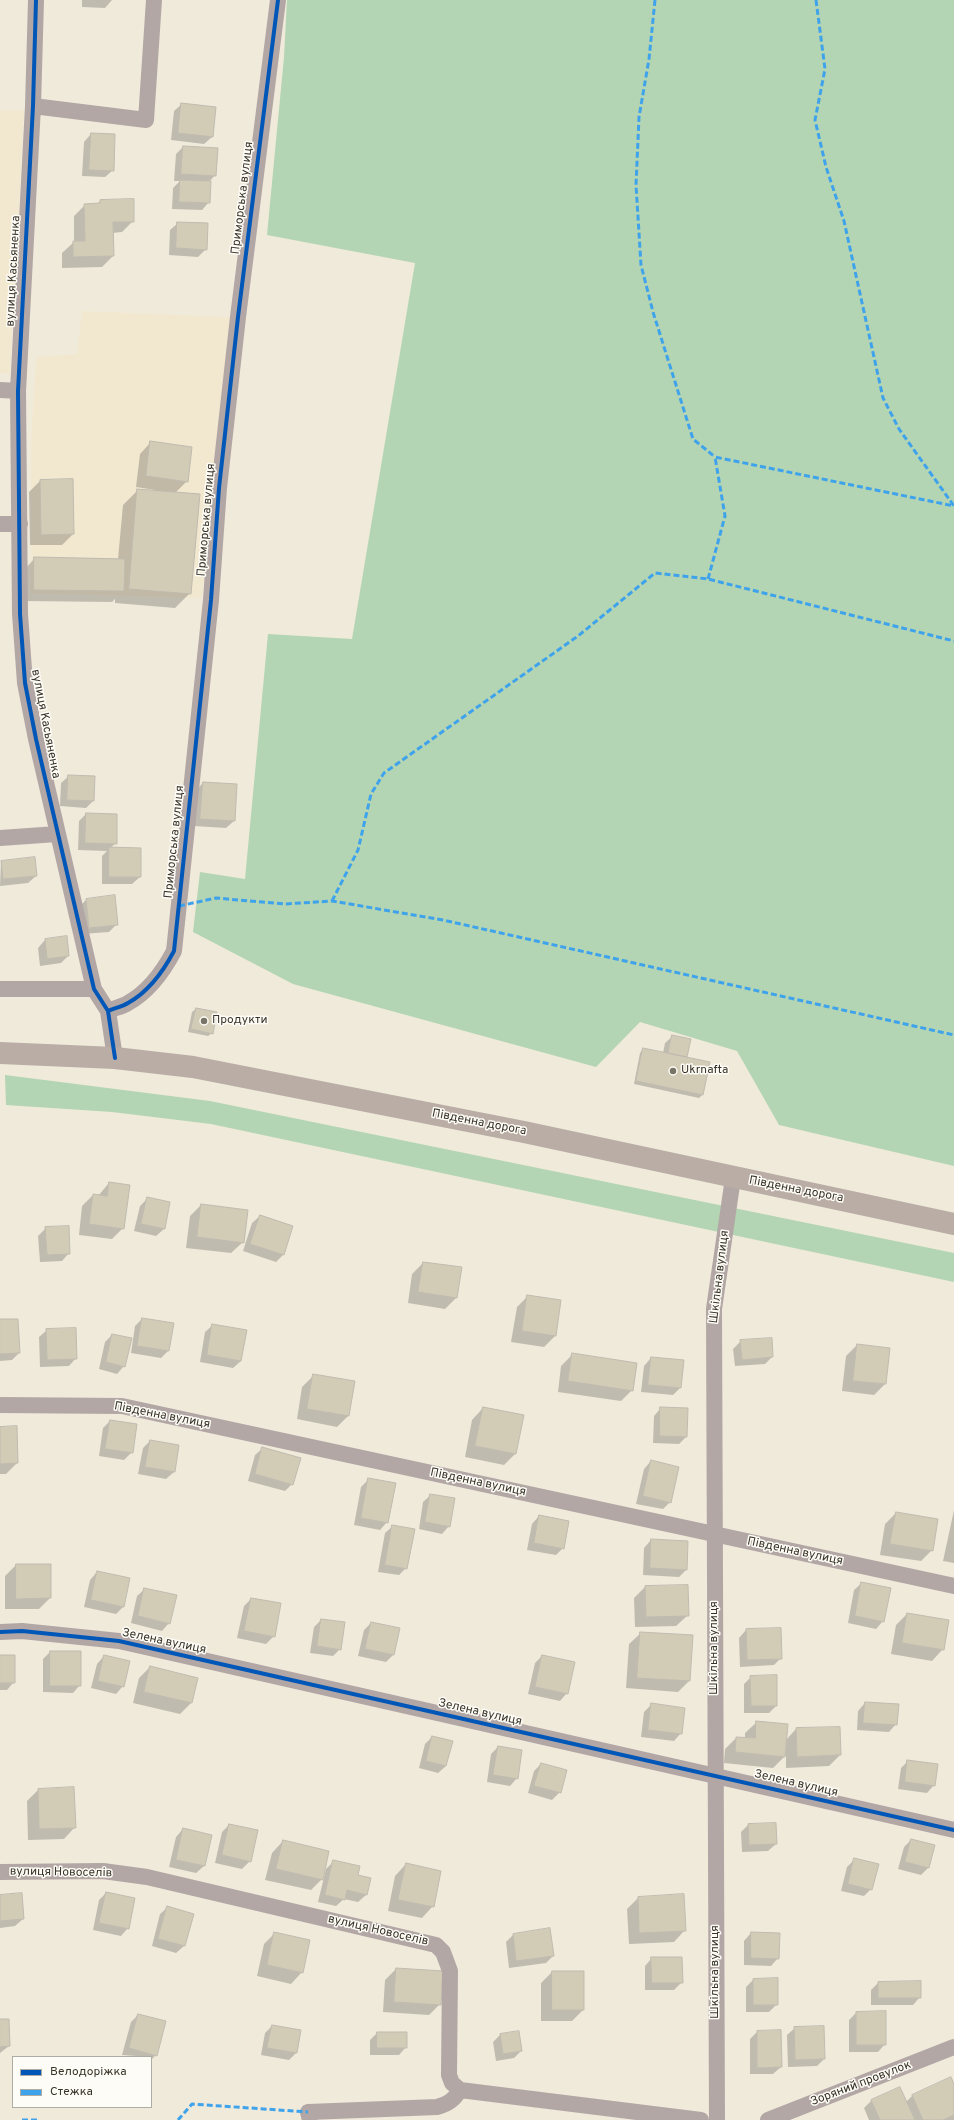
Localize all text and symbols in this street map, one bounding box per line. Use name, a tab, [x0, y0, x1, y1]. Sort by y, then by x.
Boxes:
street label: Приморська вулиця	[229, 141, 257, 255]
street label: вулиця Касьяненка	[4, 215, 24, 327]
street label: Приморська вулиця	[195, 463, 219, 577]
street label: вулиця Касьяненка	[27, 668, 63, 780]
street label: Приморська вулиця	[162, 785, 188, 899]
place label: Продукти	[212, 1014, 268, 1028]
marker: Продукти	[199, 1016, 209, 1026]
place label: Ukrnafta	[681, 1064, 728, 1078]
marker: Ukrnafta	[668, 1066, 678, 1076]
street label: Південна дорога	[431, 1107, 527, 1139]
street label: Південна дорога	[748, 1174, 844, 1206]
street label: Шкільна вулиця	[707, 1230, 733, 1324]
street label: Південна вулиця	[113, 1400, 211, 1432]
street label: Південна вулиця	[429, 1466, 527, 1500]
street label: Південна вулиця	[746, 1535, 844, 1569]
street label: Шкільна вулиця	[708, 1601, 722, 1695]
street label: Зелена вулиця	[121, 1626, 207, 1658]
street label: Зелена вулиця	[437, 1696, 523, 1730]
street label: Зелена вулиця	[753, 1767, 839, 1801]
street label: вулиця Новоселів	[10, 1865, 112, 1881]
street label: вулиця Новоселів	[326, 1912, 430, 1950]
street label: Шкільна вулиця	[709, 1925, 723, 2019]
legend	[12, 2056, 152, 2108]
street label: Зоряний провулок	[809, 2058, 913, 2110]
text: Велодоріжка	[50, 2064, 127, 2080]
text: Стежка	[50, 2084, 93, 2100]

